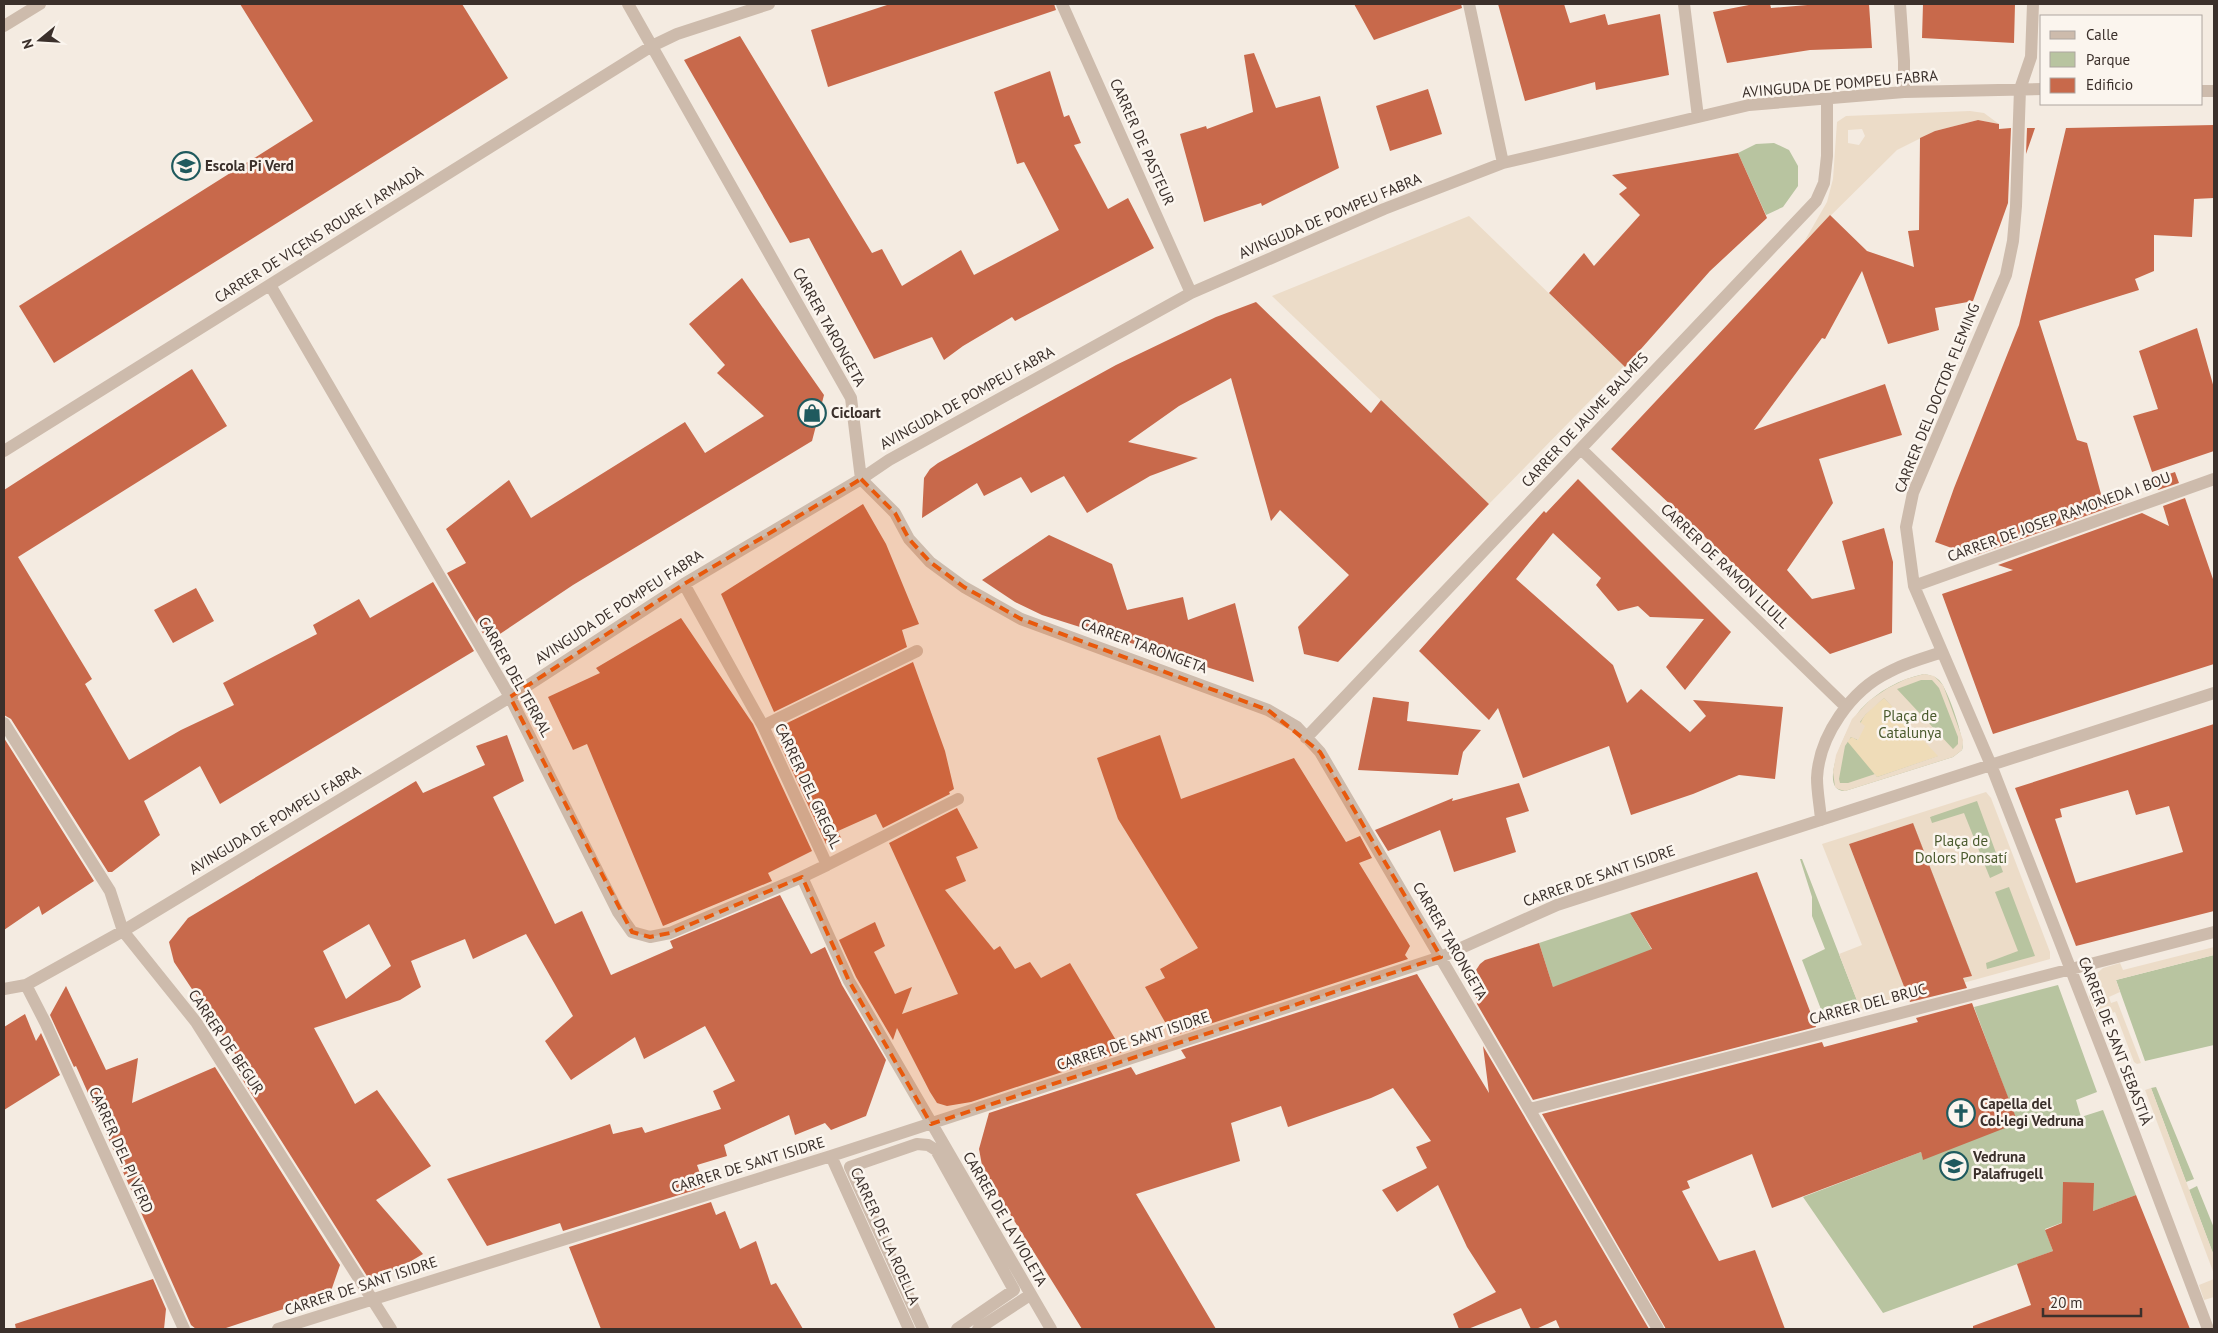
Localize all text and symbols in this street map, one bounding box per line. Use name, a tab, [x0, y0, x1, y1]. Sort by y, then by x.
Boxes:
north arrow	[15, 15, 65, 65]
legend	[2040, 15, 2203, 105]
text: Calle	[2086, 25, 2118, 44]
text: N	[18, 37, 38, 51]
text: Parque	[2086, 50, 2130, 69]
street label: AVINGUDA DE POMPEU FABRA	[1741, 65, 1939, 102]
street label: CARRER DE PASTEUR	[1106, 75, 1179, 208]
text: Edificio	[2086, 75, 2133, 94]
school or university icon: Escola Pi Verd	[171, 151, 201, 181]
place label: Escola Pi Verd	[205, 156, 294, 175]
street label: CARRER DE VIÇENS ROURE I ARMADÀ	[211, 162, 427, 307]
street label: AVINGUDA DE POMPEU FABRA	[1236, 168, 1424, 263]
street label: CARRER TARONGETA	[789, 264, 870, 390]
street label: CARRER DEL DOCTOR FLEMING	[1890, 300, 1983, 495]
street label: AVINGUDA DE POMPEU FABRA	[876, 341, 1058, 454]
street label: CARRER DE JAUME BALMES	[1517, 348, 1652, 491]
shop icon: Cicloart	[797, 398, 827, 428]
place label: Cicloart	[831, 403, 882, 422]
street label: CARRER DE JOSEP RAMONEDA I BOU	[1945, 467, 2173, 566]
street label: CARRER DE RAMON LLULL	[1657, 499, 1794, 632]
street label: AVINGUDA DE POMPEU FABRA	[531, 545, 707, 668]
street label: CARRER DEL TERRAL	[474, 613, 556, 740]
street label: CARRER TARONGETA	[1078, 614, 1210, 677]
park label: Plaça de Catalunya	[1878, 706, 1942, 742]
street label: CARRER DEL GREGAL	[771, 720, 846, 852]
street label: AVINGUDA DE POMPEU FABRA	[186, 761, 364, 878]
park label: Plaça de Dolors Ponsatí	[1915, 831, 2007, 867]
street label: CARRER DE SANT ISIDRE	[1520, 841, 1677, 910]
street label: CARRER TARONGETA	[1409, 878, 1492, 1003]
street label: CARRER DE SANT SEBASTIÀ	[2074, 954, 2157, 1128]
street label: CARRER DEL BRUC	[1807, 979, 1929, 1028]
street label: CARRER DE BEGUR	[184, 986, 269, 1098]
street label: CARRER DE SANT ISIDRE	[1054, 1007, 1212, 1074]
street label: CARRER DEL PI VERD	[85, 1084, 158, 1216]
place label: Capella del Col·legi Vedruna	[1980, 1094, 2084, 1130]
church icon: Capella del Col·legi Vedruna	[1946, 1098, 1976, 1128]
street label: CARRER DE SANT ISIDRE	[669, 1132, 827, 1197]
place label: Vedruna Palafrugell	[1972, 1147, 2044, 1183]
street label: CARRER DE LA VIOLETA	[959, 1148, 1052, 1290]
school or university icon: Vedruna Palafrugell	[1939, 1151, 1969, 1181]
street label: CARRER DE LA ROELLA	[847, 1164, 924, 1308]
street label: CARRER DE SANT ISIDRE	[282, 1252, 440, 1319]
scale bar	[2043, 1286, 2140, 1318]
text: 20 m	[2050, 1293, 2083, 1312]

